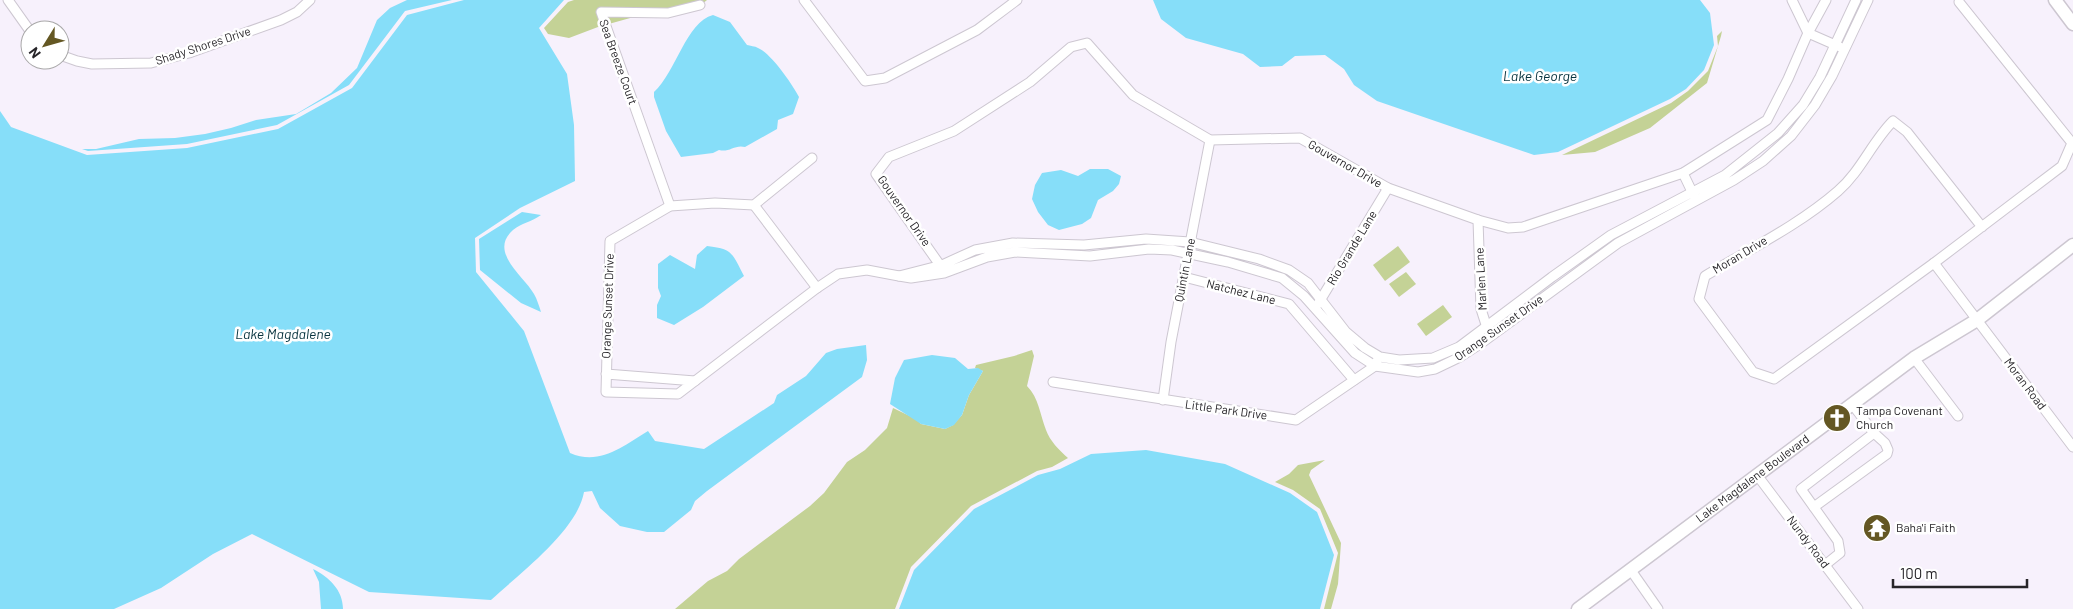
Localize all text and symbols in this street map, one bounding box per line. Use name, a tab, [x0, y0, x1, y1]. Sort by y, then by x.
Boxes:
street label: Sea Breeze Court	[597, 17, 641, 106]
north arrow	[20, 20, 70, 70]
street label: Shady Shores Drive	[153, 23, 252, 67]
text: N	[25, 44, 44, 62]
water label: Lake George	[1503, 67, 1577, 84]
street label: Gouvernor Drive	[1306, 136, 1385, 190]
street label: Gouvernor Drive	[875, 172, 934, 248]
street label: Rio Grande Lane	[1323, 208, 1379, 287]
street label: Moran Drive	[1710, 232, 1769, 276]
street label: Quintin Lane	[1171, 237, 1197, 303]
street label: Marlen Lane	[1471, 247, 1489, 311]
street label: Orange Sunset Drive	[598, 253, 616, 359]
street label: Natchez Lane	[1205, 276, 1277, 306]
street label: Orange Sunset Drive	[1451, 291, 1545, 363]
water label: Lake Magdalene	[235, 325, 331, 342]
street label: Moran Road	[2002, 355, 2050, 412]
street label: Little Park Drive	[1184, 396, 1268, 422]
church icon: Tampa Covenant Church	[1822, 403, 1852, 433]
place label: Tampa Covenant Church	[1856, 403, 1943, 431]
street label: Lake Magdalene Boulevard	[1693, 431, 1811, 525]
street label: Nundy Road	[1785, 512, 1833, 570]
temple icon: Baha'i Faith	[1862, 513, 1892, 543]
place label: Baha'i Faith	[1896, 520, 1955, 534]
scale bar	[1893, 556, 2027, 588]
text: 100 m	[1900, 564, 1938, 582]

